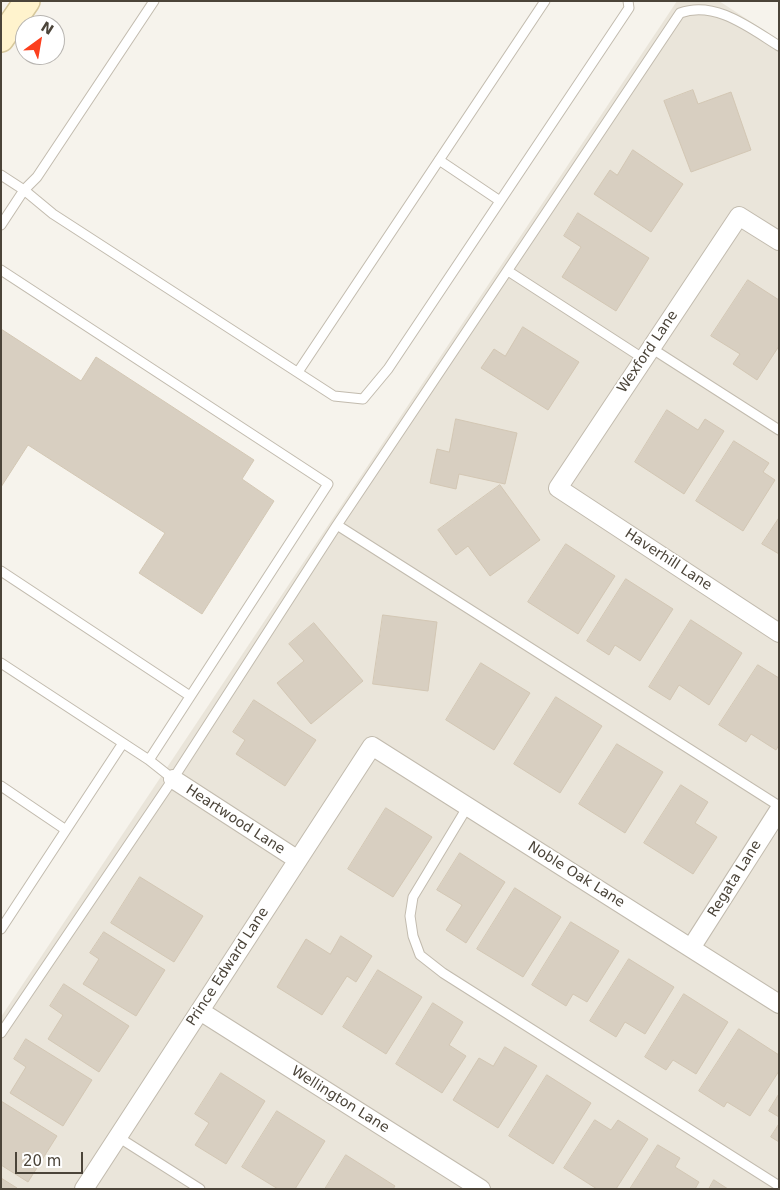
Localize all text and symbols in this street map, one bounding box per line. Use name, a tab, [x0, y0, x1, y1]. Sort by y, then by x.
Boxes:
north arrow	[15, 15, 65, 65]
text: N	[38, 18, 57, 38]
street label: Wexford Lane	[614, 308, 682, 396]
street label: Haverhill Lane	[621, 526, 715, 594]
street label: Heartwood Lane	[182, 782, 288, 858]
street label: Regata Lane	[705, 837, 765, 921]
street label: Noble Oak Lane	[525, 838, 627, 912]
street label: Prince Edward Lane	[183, 905, 273, 1029]
street label: Wellington Lane	[288, 1063, 392, 1137]
scale bar	[18, 1142, 85, 1174]
text: 20 m	[23, 1152, 61, 1170]

